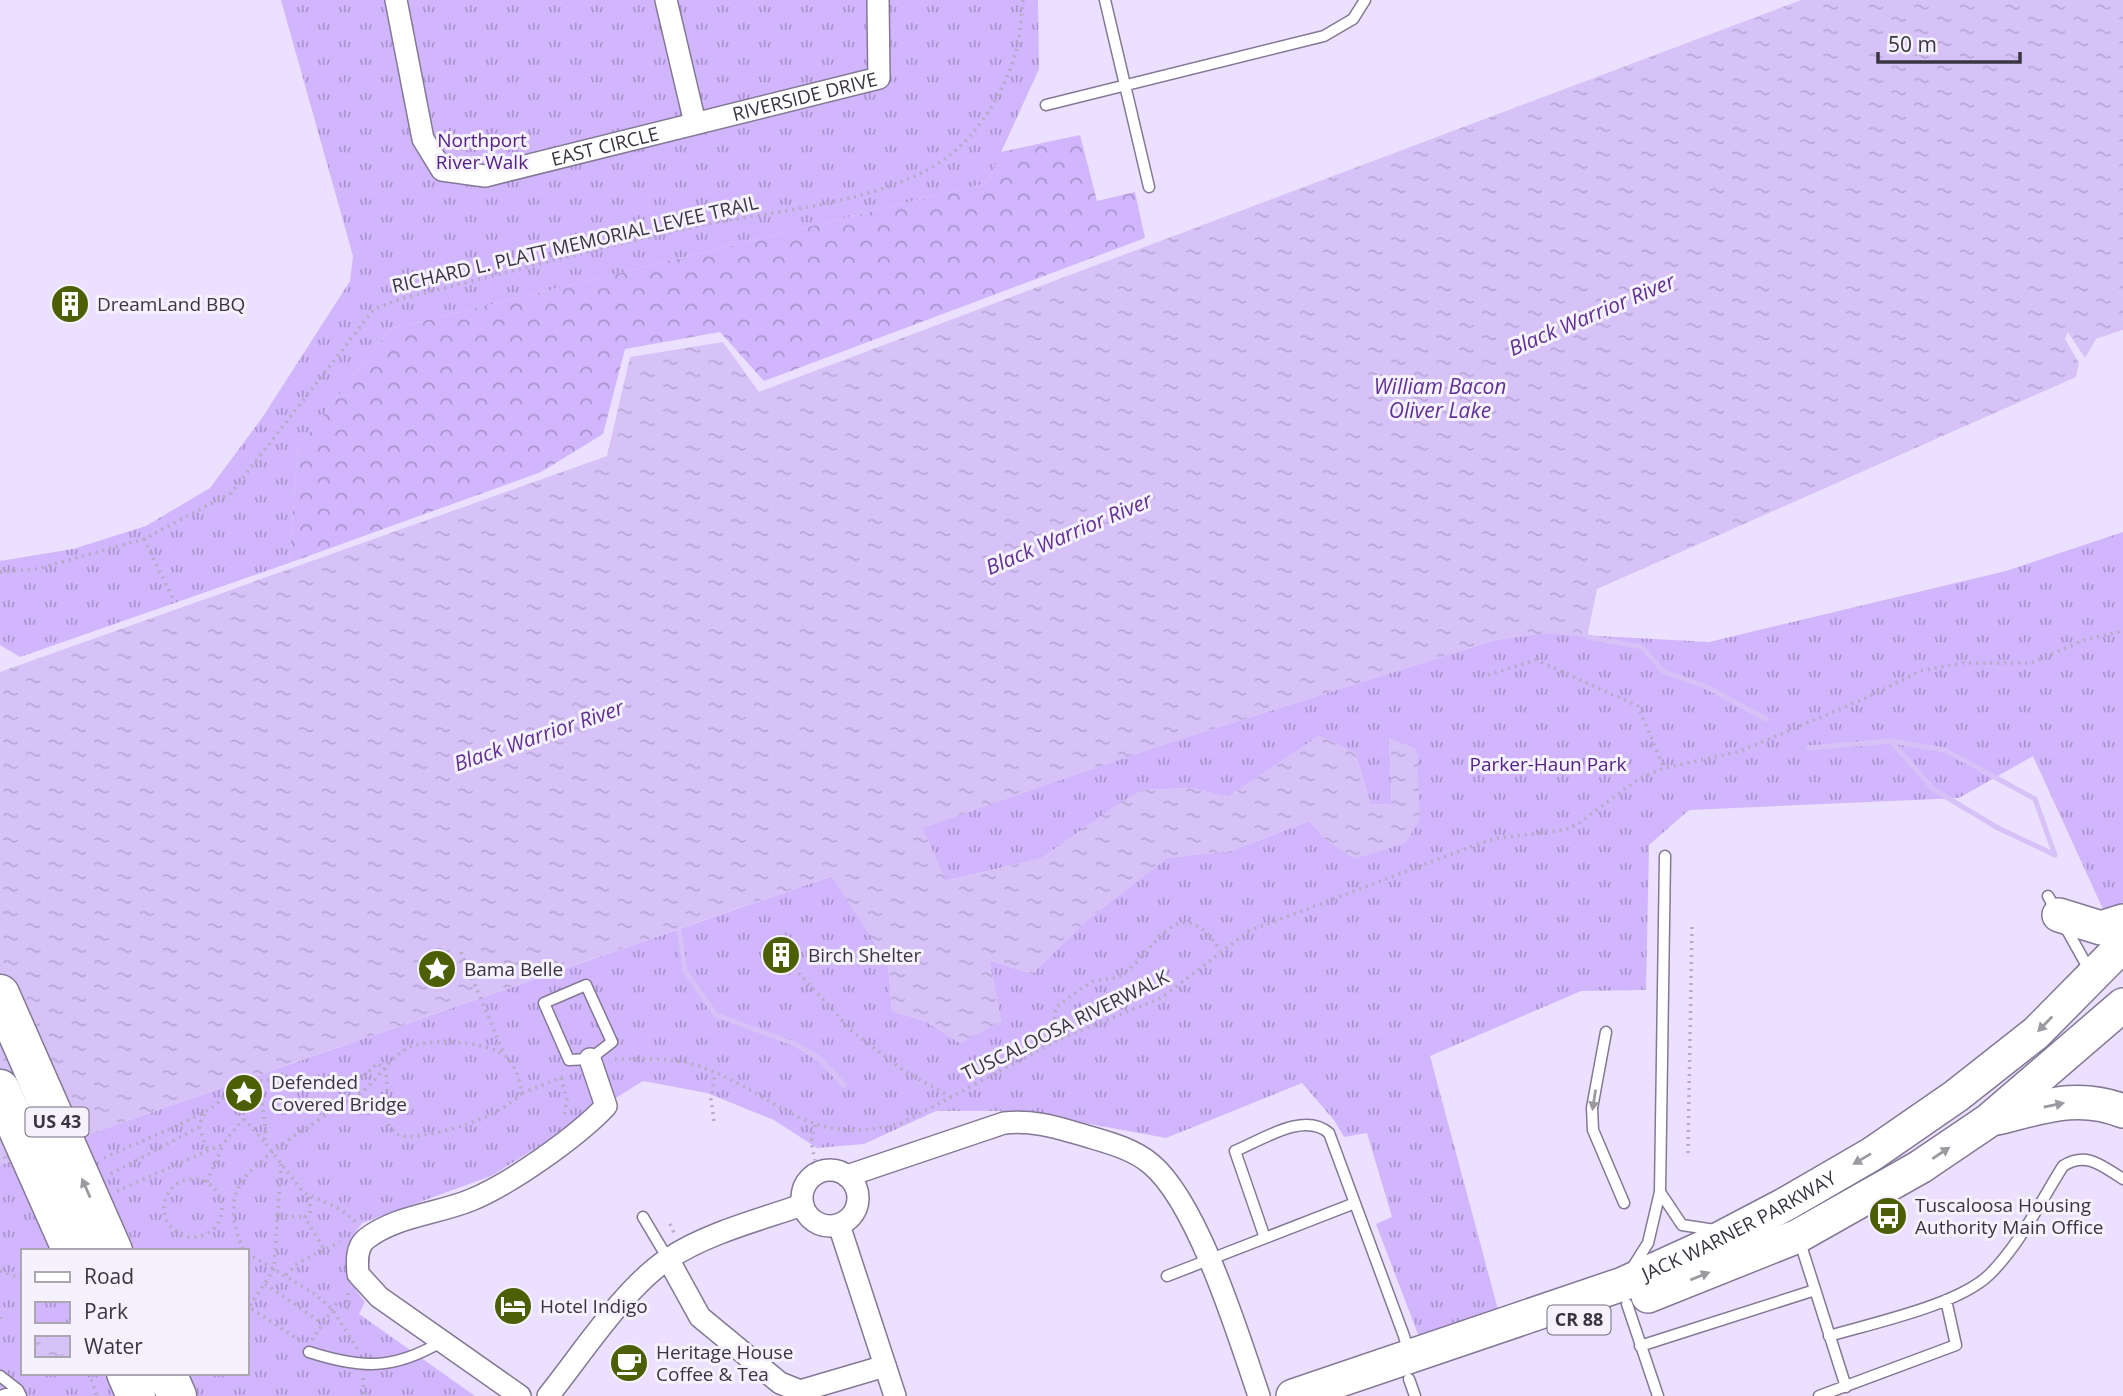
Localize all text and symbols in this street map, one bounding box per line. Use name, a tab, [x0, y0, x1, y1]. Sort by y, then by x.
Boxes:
scale bar	[1878, 21, 2020, 65]
text: 50 m	[1888, 30, 1937, 58]
street label: RIVERSIDE DRIVE	[730, 66, 880, 127]
street label: EAST CIRCLE	[549, 120, 661, 172]
park label: Northport River Walk	[436, 127, 528, 175]
street label: RICHARD L. PLATT MEMORIAL LEVEE TRAIL	[389, 189, 761, 299]
water label: Black Warrior River	[1504, 266, 1680, 362]
building icon: DreamLand BBQ	[49, 283, 91, 325]
place label: DreamLand BBQ	[97, 291, 245, 317]
water label: William Bacon Oliver Lake	[1374, 372, 1506, 424]
water label: Black Warrior River	[981, 485, 1157, 581]
water label: Black Warrior River	[450, 693, 628, 777]
park label: Parker-Haun Park	[1470, 751, 1626, 777]
building icon: Birch Shelter	[760, 934, 802, 976]
place label: Birch Shelter	[808, 942, 922, 968]
place icon: Bama Belle	[416, 948, 458, 990]
place label: Bama Belle	[464, 956, 563, 982]
street label: TUSCALOOSA RIVERWALK	[957, 963, 1173, 1087]
one-way arrow	[2036, 1015, 2053, 1032]
place label: Defended Covered Bridge	[271, 1069, 407, 1117]
place icon: Defended Covered Bridge	[223, 1072, 265, 1114]
one-way arrow	[1588, 1089, 1599, 1111]
one-way arrow	[2043, 1099, 2065, 1110]
road number: US 43	[25, 1107, 88, 1136]
one-way arrow	[1931, 1146, 1951, 1159]
one-way arrow	[1853, 1153, 1872, 1166]
street label: JACK WARNER PARKWAY	[1636, 1165, 1841, 1288]
one-way arrow	[80, 1178, 91, 1199]
place label: Tuscaloosa Housing Authority Main Office	[1915, 1192, 2103, 1240]
bus stop icon: Tuscaloosa Housing Authority Main Office	[1867, 1195, 1909, 1237]
legend	[21, 1249, 248, 1375]
text: Road	[84, 1262, 134, 1290]
one-way arrow	[1689, 1270, 1710, 1281]
hotel icon: Hotel Indigo	[492, 1285, 534, 1327]
place label: Hotel Indigo	[540, 1293, 648, 1319]
text: Park	[84, 1297, 128, 1325]
road number: CR 88	[1548, 1306, 1610, 1335]
text: Water	[84, 1332, 143, 1360]
place label: Heritage House Coffee & Tea	[656, 1339, 793, 1387]
cafe icon: Heritage House Coffee & Tea	[608, 1342, 650, 1384]

